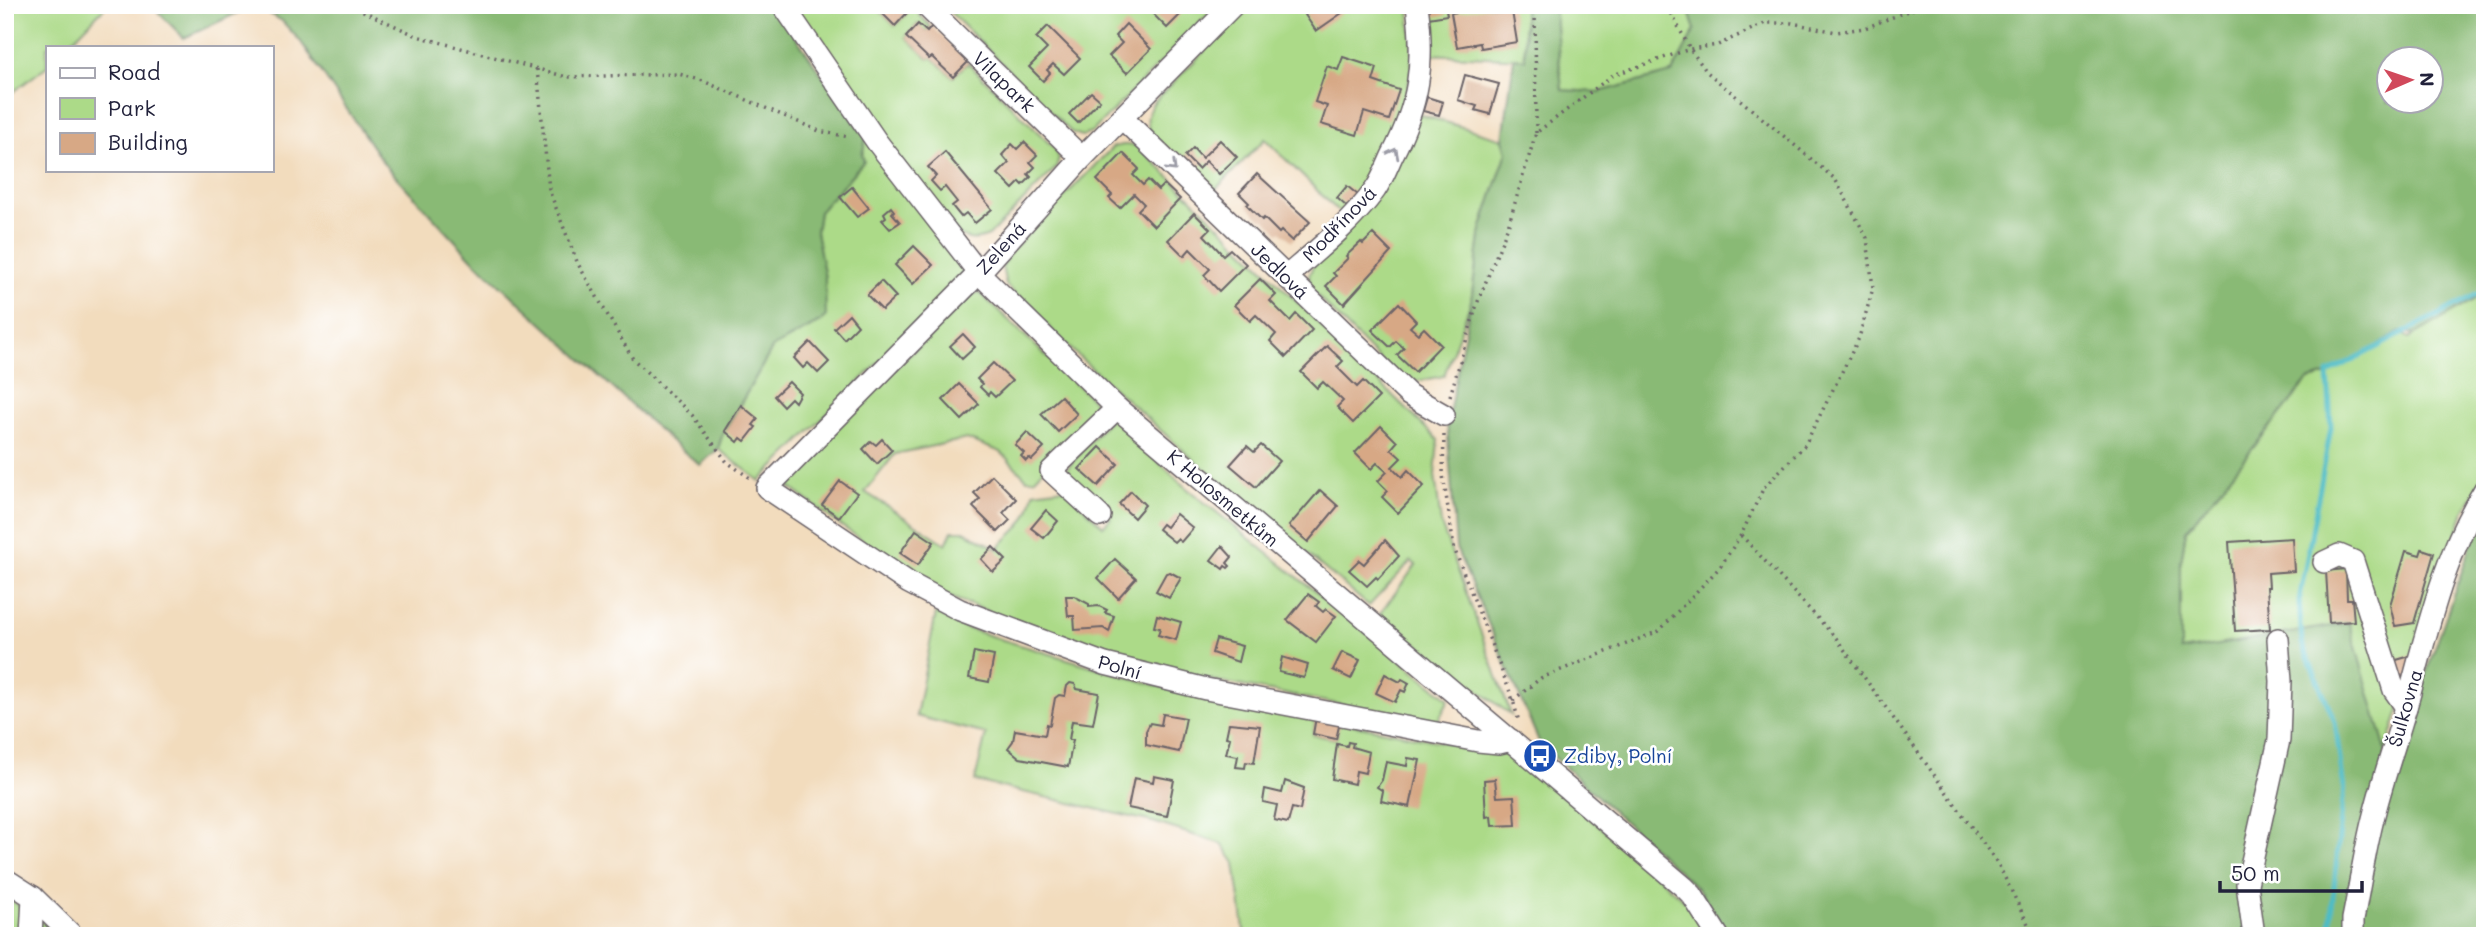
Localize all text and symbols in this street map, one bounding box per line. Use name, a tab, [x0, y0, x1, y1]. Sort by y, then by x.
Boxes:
legend	[46, 46, 273, 172]
street label: Vilapark	[968, 46, 1041, 118]
north arrow	[2374, 46, 2444, 116]
text: Road	[108, 58, 160, 85]
text: N	[2415, 72, 2440, 87]
text: Park	[108, 94, 156, 121]
text: Building	[108, 128, 188, 155]
one-way arrow	[1386, 148, 1399, 160]
one-way arrow	[1164, 158, 1177, 171]
street label: Modřínová	[1296, 180, 1381, 267]
street label: Zelená	[970, 216, 1031, 280]
street label: Jedlová	[1246, 237, 1315, 304]
street label: K Holosmetkům	[1162, 443, 1284, 552]
street label: Polní	[1095, 648, 1145, 685]
street label: Šulkovna	[2382, 666, 2428, 750]
bus stop icon: Zdiby, Polní	[1521, 737, 1559, 775]
place label: Zdiby, Polní	[1564, 743, 1673, 768]
scale bar	[2220, 850, 2362, 894]
text: 50 m	[2231, 859, 2280, 886]

